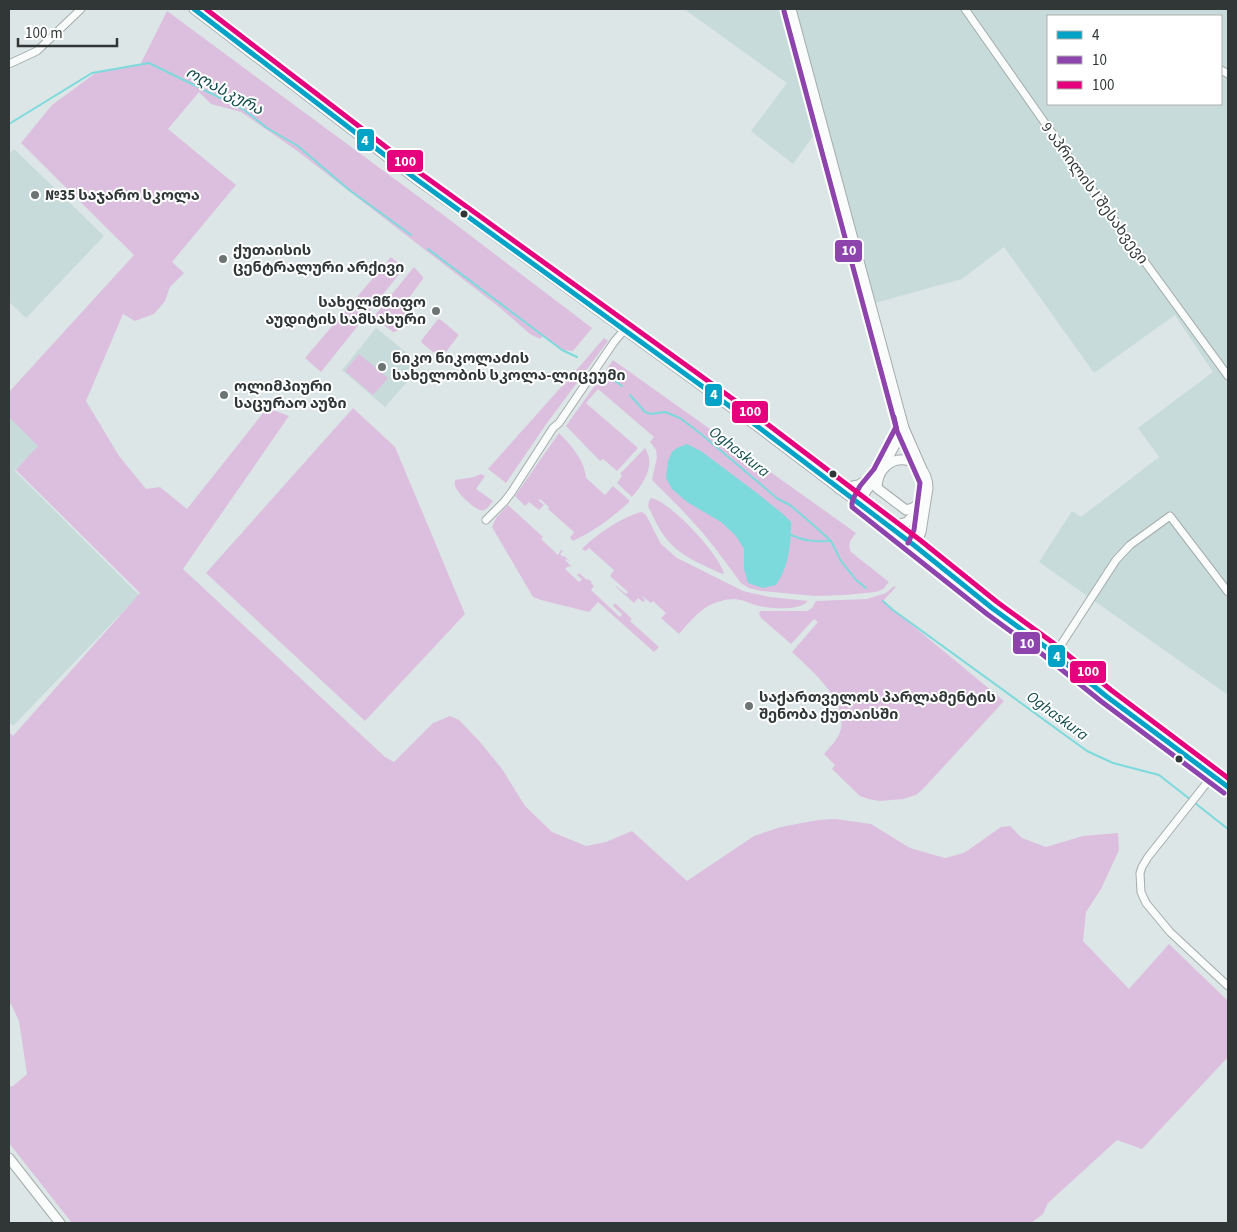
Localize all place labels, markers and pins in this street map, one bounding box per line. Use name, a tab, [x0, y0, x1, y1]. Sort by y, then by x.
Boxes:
place label: №35 საჯარო სკოლა	[45, 185, 200, 206]
marker: №35 საჯარო სკოლა	[29, 189, 41, 201]
unlabelled marker	[459, 209, 469, 219]
place label: ქუთაისის ცენტრალური არქივი	[233, 240, 404, 278]
marker: ქუთაისის ცენტრალური არქივი	[217, 253, 229, 265]
place label: სახელმწიფო აუდიტის სამსახური	[265, 292, 426, 330]
marker: სახელმწიფო აუდიტის სამსახური	[430, 305, 442, 317]
place label: ნიკო ნიკოლაძის სახელობის სკოლა-ლიცეუმი	[392, 348, 626, 386]
marker: ნიკო ნიკოლაძის სახელობის სკოლა-ლიცეუმი	[376, 361, 388, 373]
place label: ოლიმპიური საცურაო აუზი	[234, 376, 346, 414]
marker: ოლიმპიური საცურაო აუზი	[218, 389, 230, 401]
unlabelled marker	[828, 469, 838, 479]
place label: საქართველოს პარლამენტის შენობა ქუთაისში	[759, 687, 996, 725]
marker: საქართველოს პარლამენტის შენობა ქუთაისში	[743, 700, 755, 712]
unlabelled marker	[1174, 754, 1184, 764]

